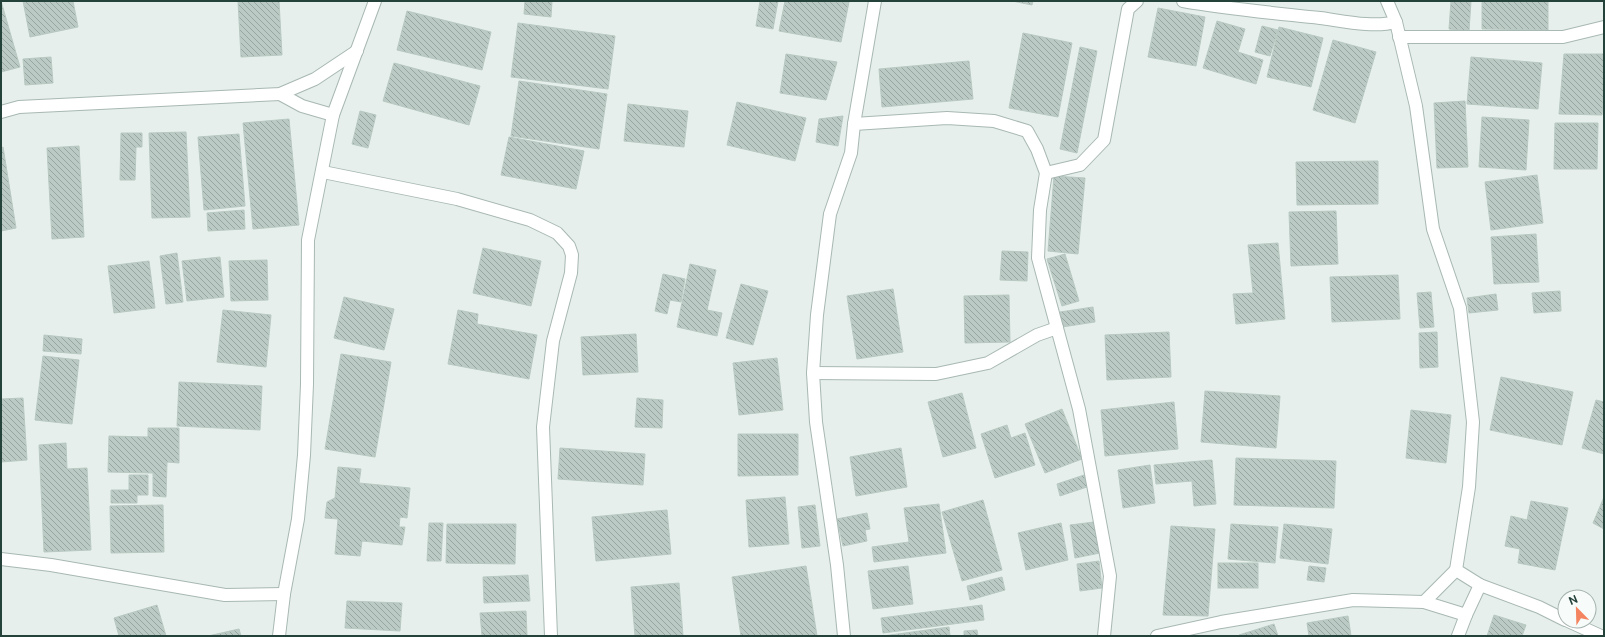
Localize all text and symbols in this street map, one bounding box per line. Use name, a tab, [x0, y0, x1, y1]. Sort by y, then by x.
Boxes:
north arrow	[1557, 589, 1597, 629]
text: N	[1567, 593, 1579, 607]

